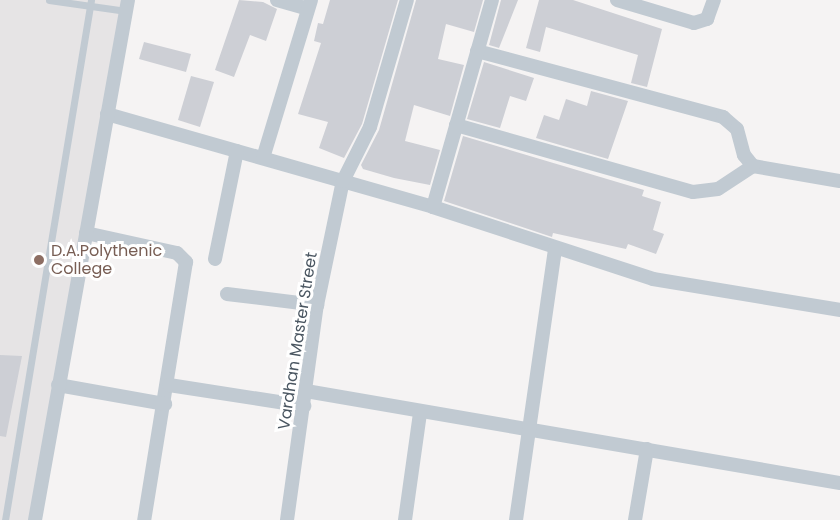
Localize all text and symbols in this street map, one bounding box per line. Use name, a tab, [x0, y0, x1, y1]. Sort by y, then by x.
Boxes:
place label: D.A.Polythenic College	[51, 241, 162, 279]
street label: Vardhan Master Street	[274, 251, 322, 431]
marker: D.A.Polythenic College	[32, 253, 46, 267]

